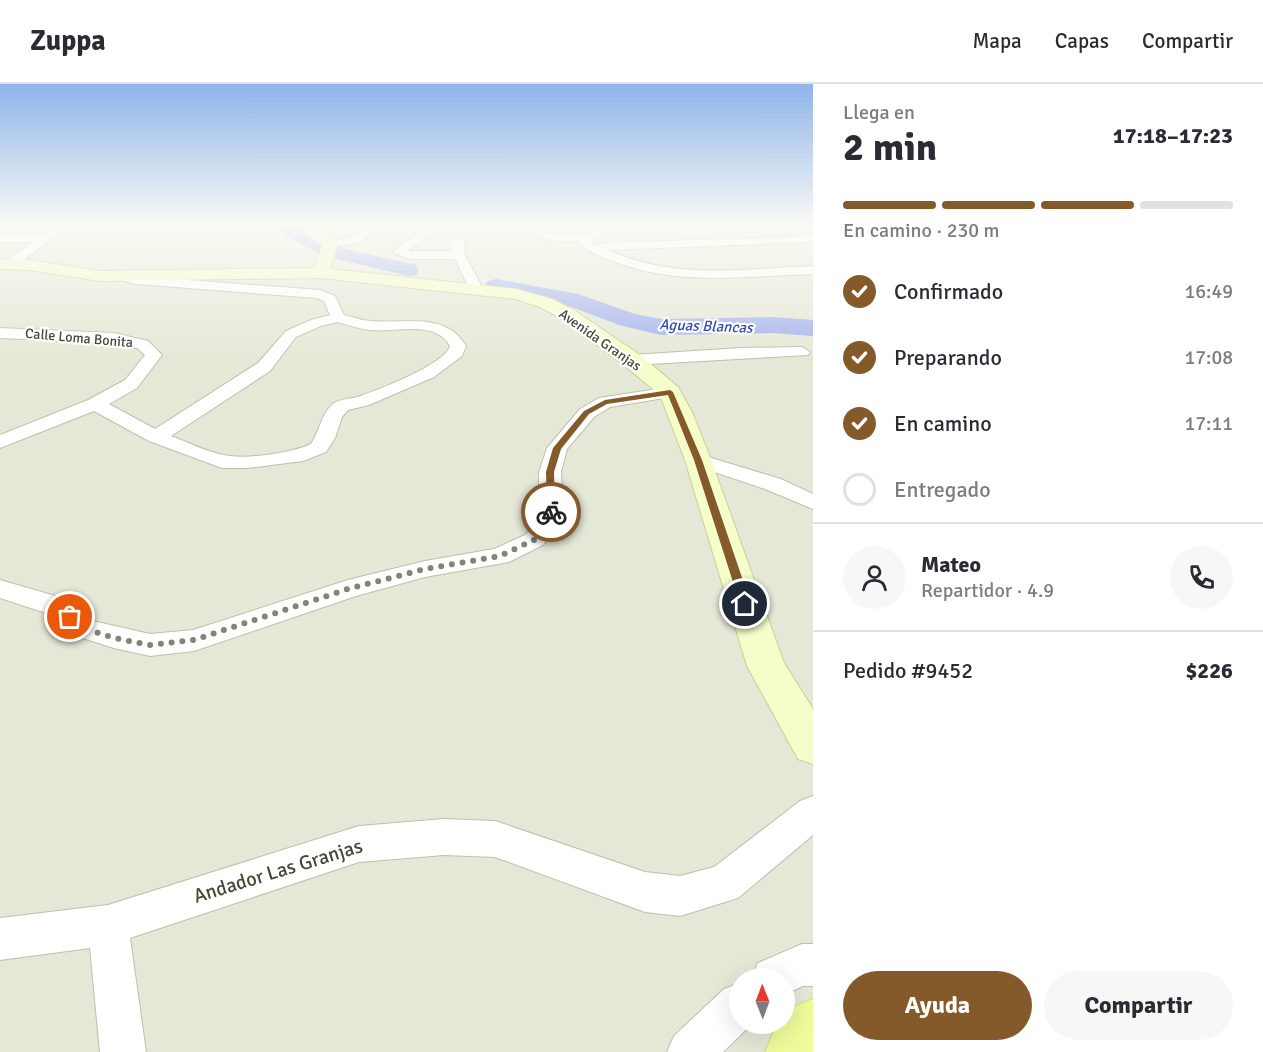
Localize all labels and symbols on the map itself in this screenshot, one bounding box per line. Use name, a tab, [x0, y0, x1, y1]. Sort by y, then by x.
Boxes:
street label: Avenida Granjas	[556, 305, 644, 375]
water label: Aguas Blancas	[659, 315, 754, 337]
street label: Calle Loma Bonita	[24, 325, 134, 351]
courier	[521, 482, 581, 542]
pin	[719, 578, 770, 629]
pin	[44, 591, 95, 642]
street label: Andador Las Granjas	[190, 833, 366, 909]
north arrow	[729, 968, 795, 1034]

